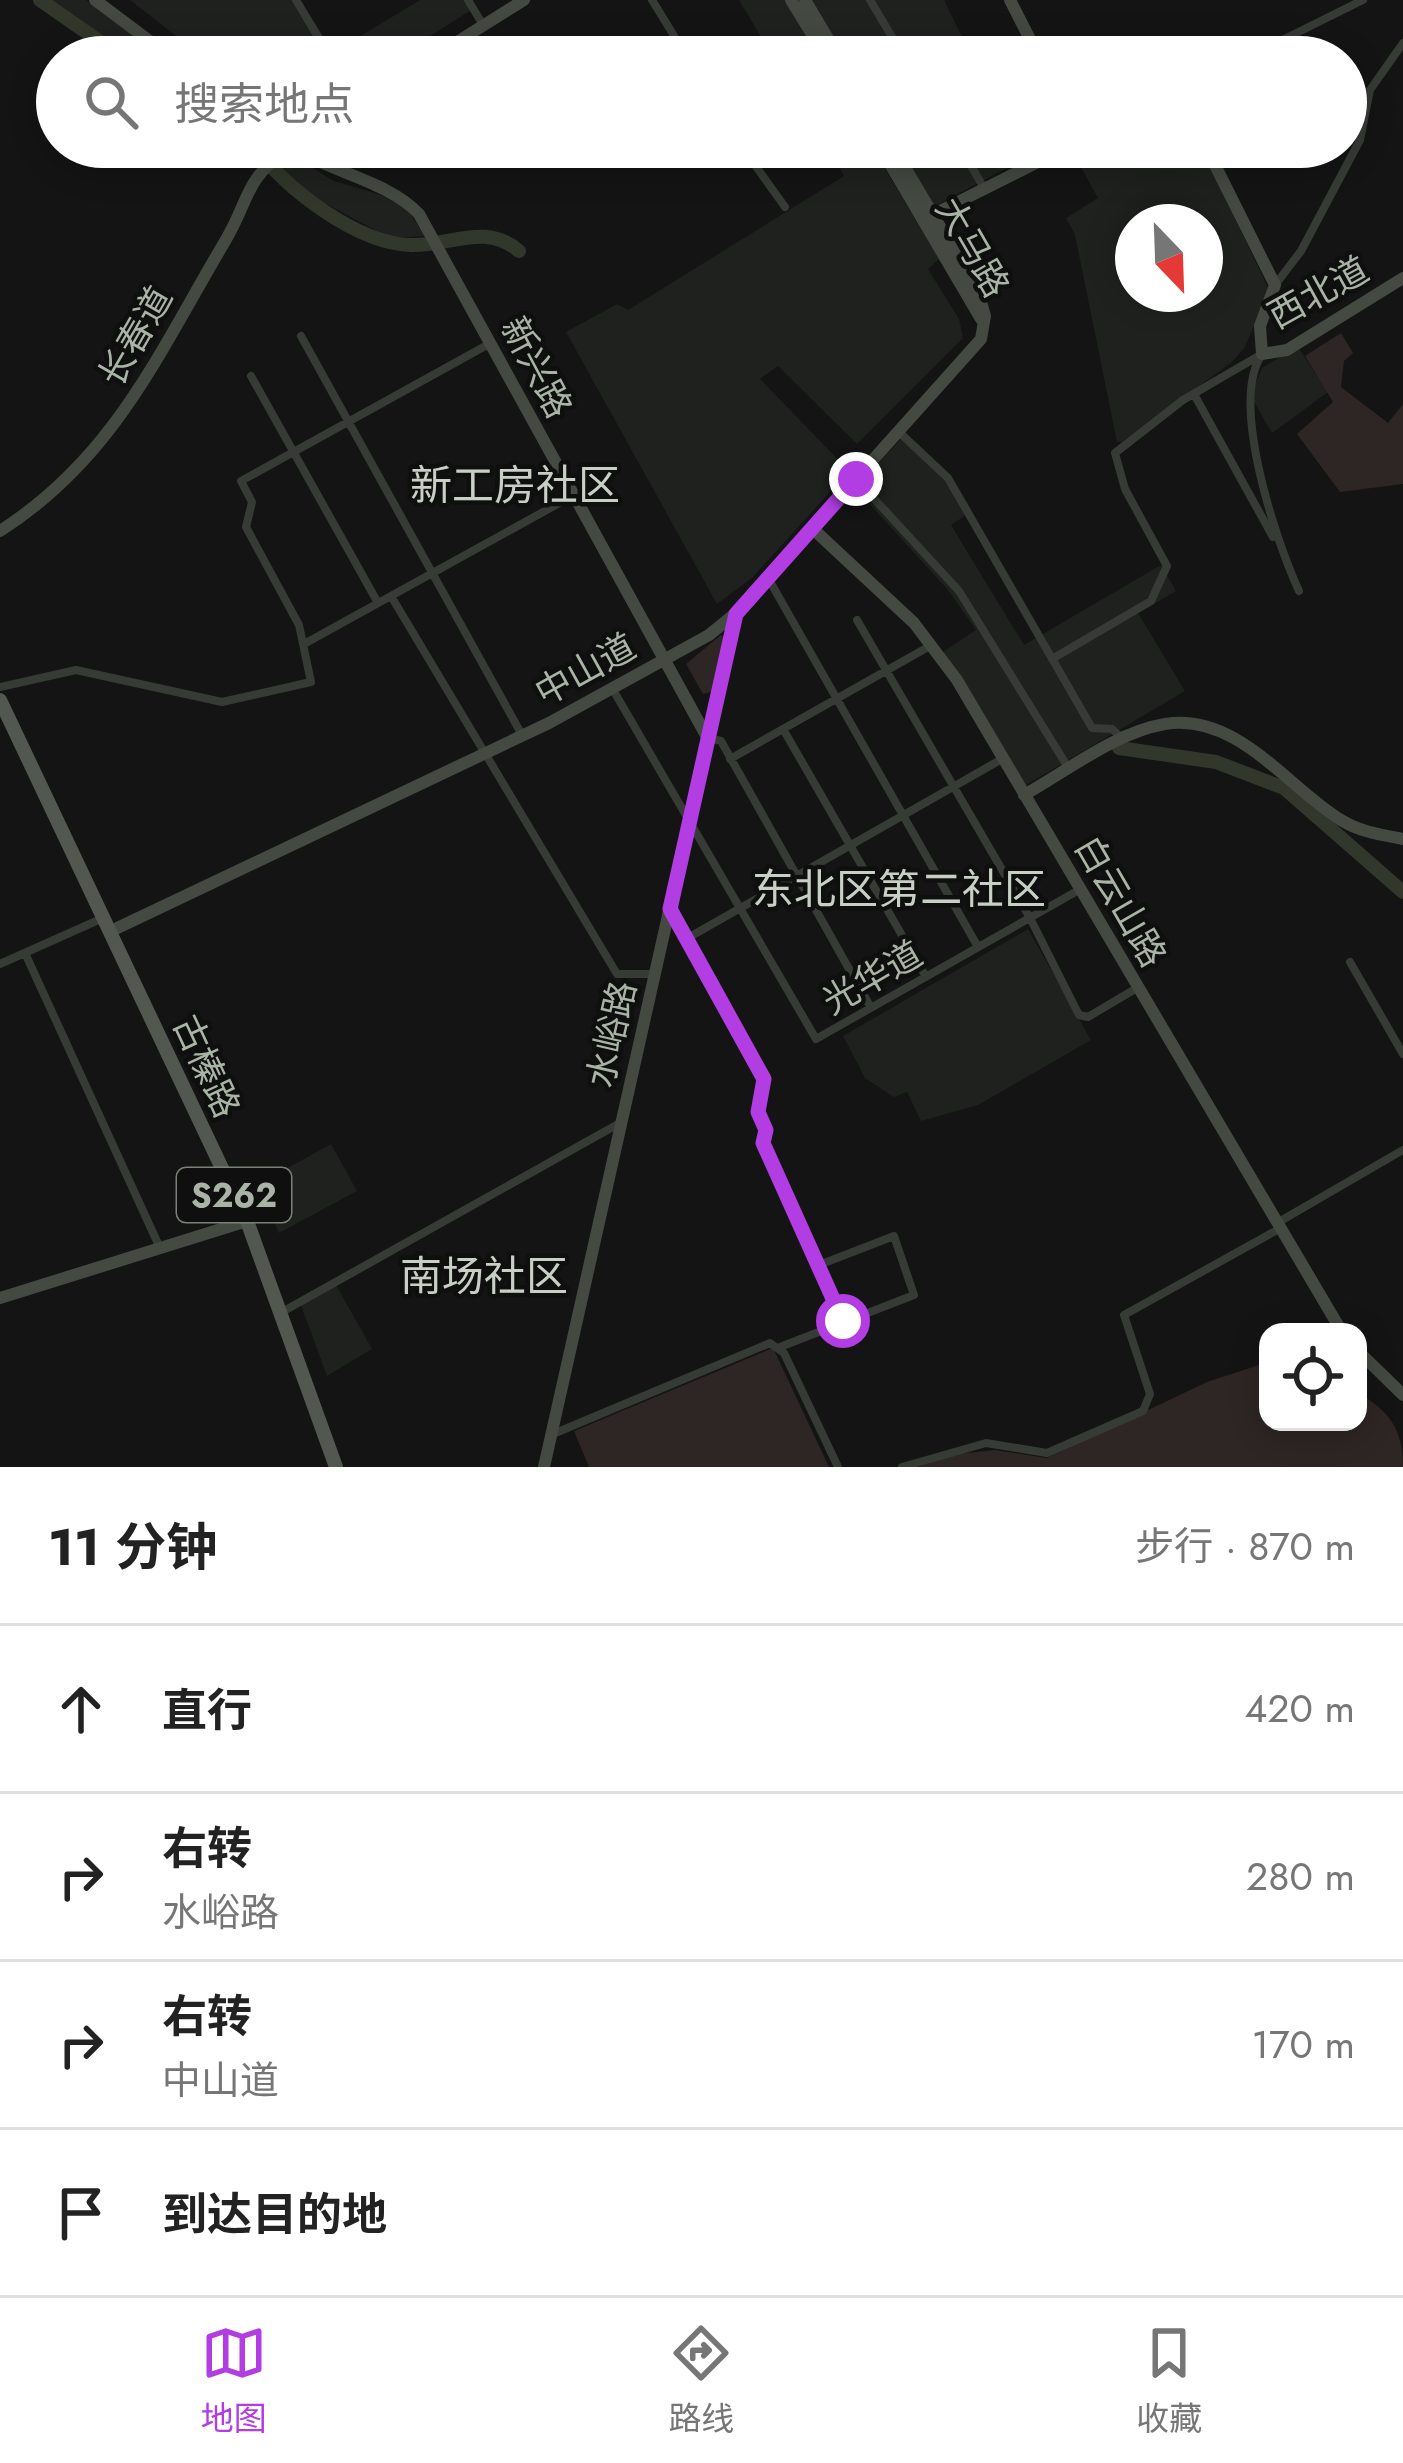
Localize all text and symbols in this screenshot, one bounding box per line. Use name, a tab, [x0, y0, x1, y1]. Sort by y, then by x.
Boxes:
search box	[36, 36, 1367, 168]
icon: search	[78, 69, 144, 135]
text: 搜索地点	[174, 72, 354, 137]
street label: 大马路	[923, 187, 1023, 307]
north arrow	[1115, 204, 1223, 312]
street label: 西北道	[1258, 243, 1378, 341]
street label: 长春道	[85, 276, 185, 396]
street label: 新兴路	[489, 307, 585, 427]
route end	[829, 452, 883, 506]
district label: 新工房社区	[410, 455, 620, 516]
street label: 中山道	[525, 620, 645, 718]
street label: 白云山路	[1062, 826, 1180, 976]
district label: 东北区第二社区	[752, 859, 1046, 920]
street label: 光华道	[812, 927, 932, 1027]
street label: 水峪路	[574, 976, 648, 1092]
street label: 古榛路	[161, 1006, 253, 1126]
road number: S262	[177, 1168, 291, 1222]
district label: 南场社区	[400, 1246, 568, 1307]
route start	[816, 1294, 870, 1348]
map controls	[1259, 1323, 1367, 1431]
button: locate	[1259, 1323, 1367, 1431]
text: 11 分钟	[48, 1510, 217, 1584]
text: 步行 · 870 m	[1135, 1518, 1355, 1575]
icon: ahead	[48, 1676, 114, 1742]
text: 直行	[162, 1678, 252, 1743]
text: 420 m	[1245, 1680, 1355, 1737]
text: 右转	[162, 1816, 252, 1881]
icon: right	[48, 1844, 114, 1910]
text: 280 m	[1246, 1848, 1355, 1905]
text: 水峪路	[162, 1884, 279, 1941]
text: 右转	[162, 1984, 252, 2049]
icon: right	[48, 2012, 114, 2078]
text: 170 m	[1251, 2016, 1355, 2073]
text: 中山道	[162, 2052, 279, 2109]
icon: arrive	[48, 2180, 114, 2246]
text: 到达目的地	[162, 2182, 387, 2247]
tab: 地图	[201, 2320, 267, 2442]
tab: 路线	[668, 2320, 734, 2442]
tab: 收藏	[1136, 2320, 1202, 2442]

